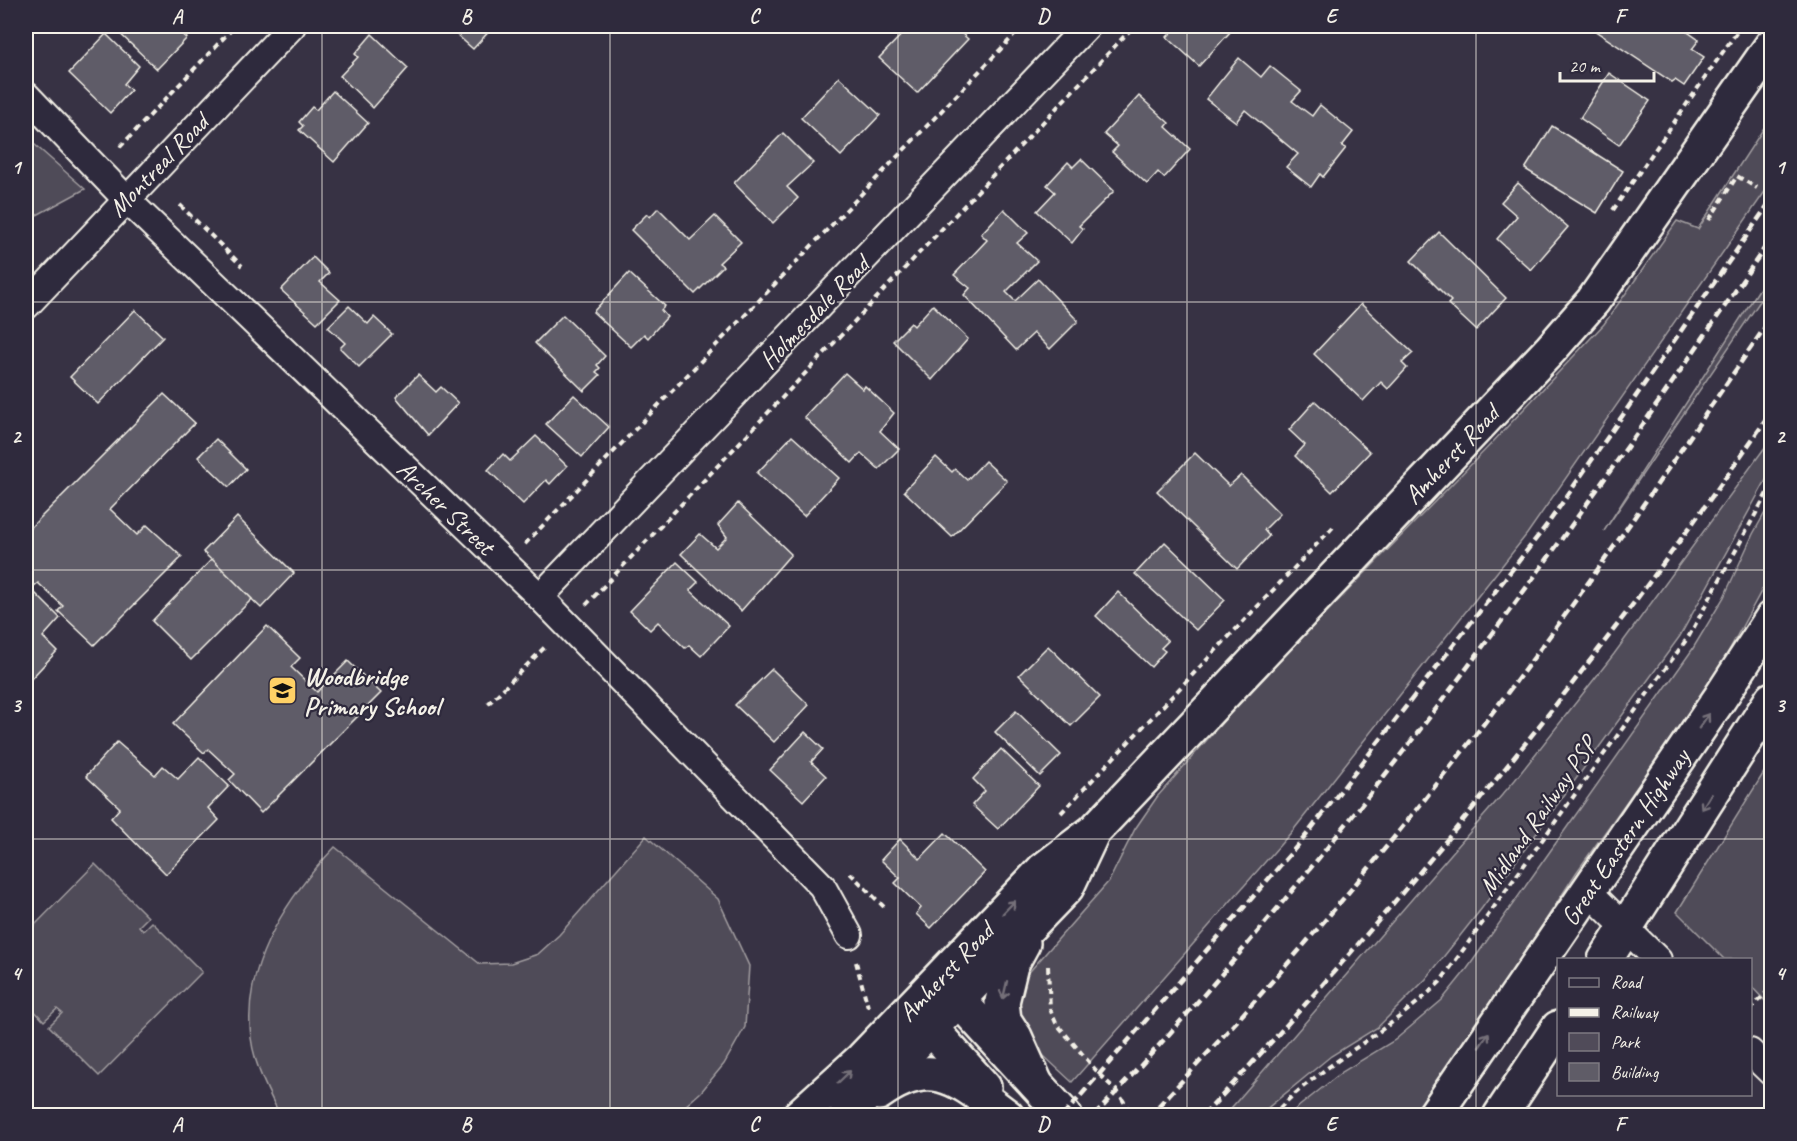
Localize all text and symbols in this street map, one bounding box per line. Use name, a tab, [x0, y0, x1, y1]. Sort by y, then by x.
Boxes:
text: A	[172, 4, 184, 29]
text: B	[461, 4, 473, 29]
text: C	[749, 4, 761, 29]
text: D	[1037, 4, 1051, 29]
text: E	[1326, 4, 1340, 29]
text: F	[1615, 4, 1629, 29]
scale bar	[1560, 45, 1654, 83]
text: 20 m	[1569, 55, 1602, 77]
street label: Montreal Road	[101, 104, 218, 224]
text: 1	[12, 155, 23, 180]
text: 1	[1776, 155, 1787, 180]
street label: Holmesdale Road	[752, 246, 879, 376]
street label: Amherst Road	[1397, 395, 1509, 511]
text: 2	[12, 424, 23, 449]
text: 2	[1776, 424, 1787, 449]
street label: Archer Street	[390, 453, 503, 564]
place label: Woodbridge Primary School	[304, 660, 445, 723]
school or university icon: Woodbridge Primary School	[267, 675, 299, 707]
text: 3	[12, 693, 23, 718]
text: 3	[1776, 693, 1787, 718]
one-way arrow	[1698, 713, 1710, 730]
street label: Midland Railway PSP	[1471, 728, 1606, 902]
street label: Great Eastern Highway	[1553, 741, 1699, 932]
one-way arrow	[1700, 793, 1712, 810]
one-way arrow	[1002, 899, 1016, 914]
street label: Amherst Road	[891, 913, 1004, 1028]
legend	[1557, 958, 1752, 1096]
text: 4	[12, 961, 24, 986]
text: 4	[1776, 961, 1788, 986]
text: Road	[1611, 971, 1644, 993]
one-way arrow	[999, 980, 1011, 999]
text: Railway	[1611, 1001, 1659, 1023]
text: Park	[1611, 1031, 1641, 1053]
one-way arrow	[1478, 1033, 1490, 1049]
text: Building	[1611, 1061, 1660, 1083]
one-way arrow	[836, 1070, 851, 1085]
text: A	[172, 1112, 184, 1137]
text: B	[461, 1112, 473, 1137]
text: C	[749, 1112, 761, 1137]
text: D	[1037, 1112, 1051, 1137]
text: E	[1326, 1112, 1340, 1137]
text: F	[1615, 1112, 1629, 1137]

